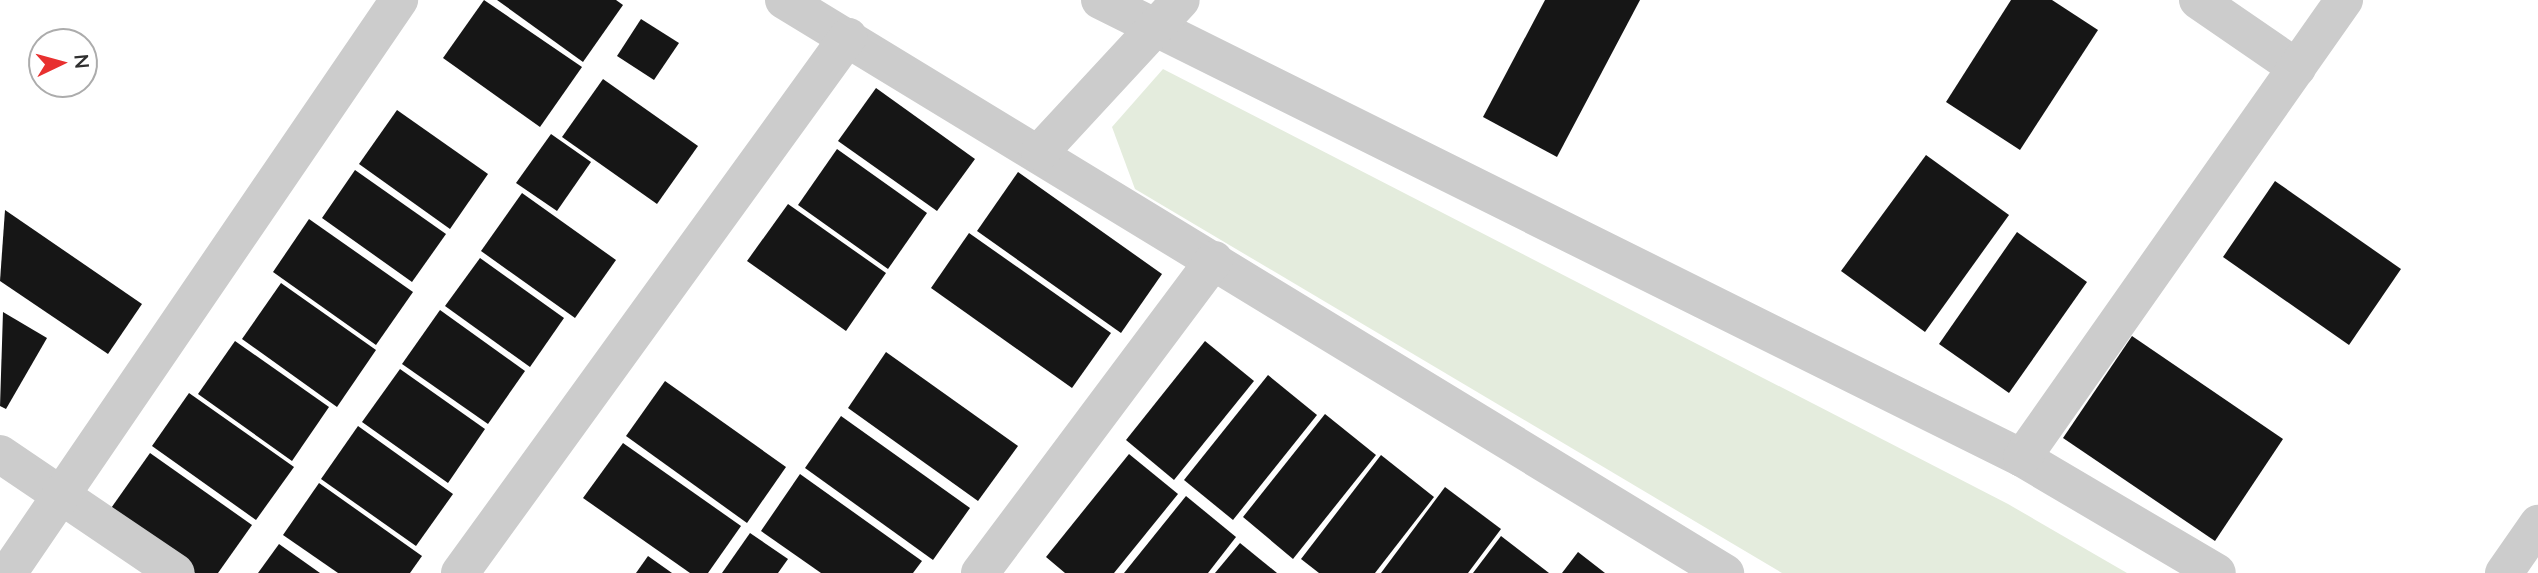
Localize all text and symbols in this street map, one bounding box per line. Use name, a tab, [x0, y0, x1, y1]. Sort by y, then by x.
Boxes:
north arrow	[28, 28, 98, 98]
text: N	[70, 53, 95, 70]

